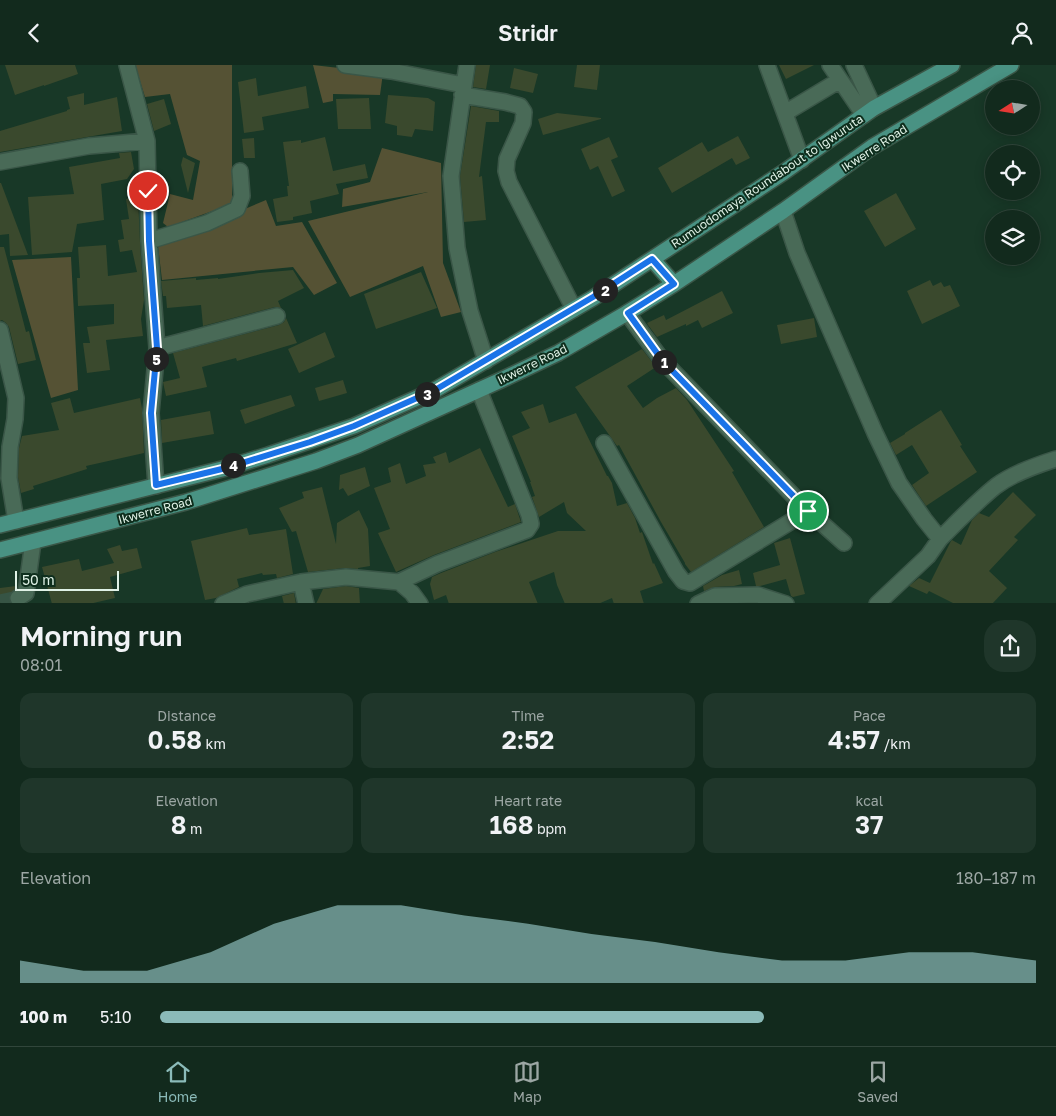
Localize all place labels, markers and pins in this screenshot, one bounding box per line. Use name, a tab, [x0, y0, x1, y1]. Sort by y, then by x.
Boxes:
pin	[127, 170, 169, 212]
pin: 2	[592, 277, 618, 303]
pin: 5	[144, 347, 168, 371]
pin: 1	[652, 349, 676, 375]
pin: 3	[414, 381, 440, 407]
pin: 4	[220, 453, 246, 477]
pin	[787, 490, 829, 532]

